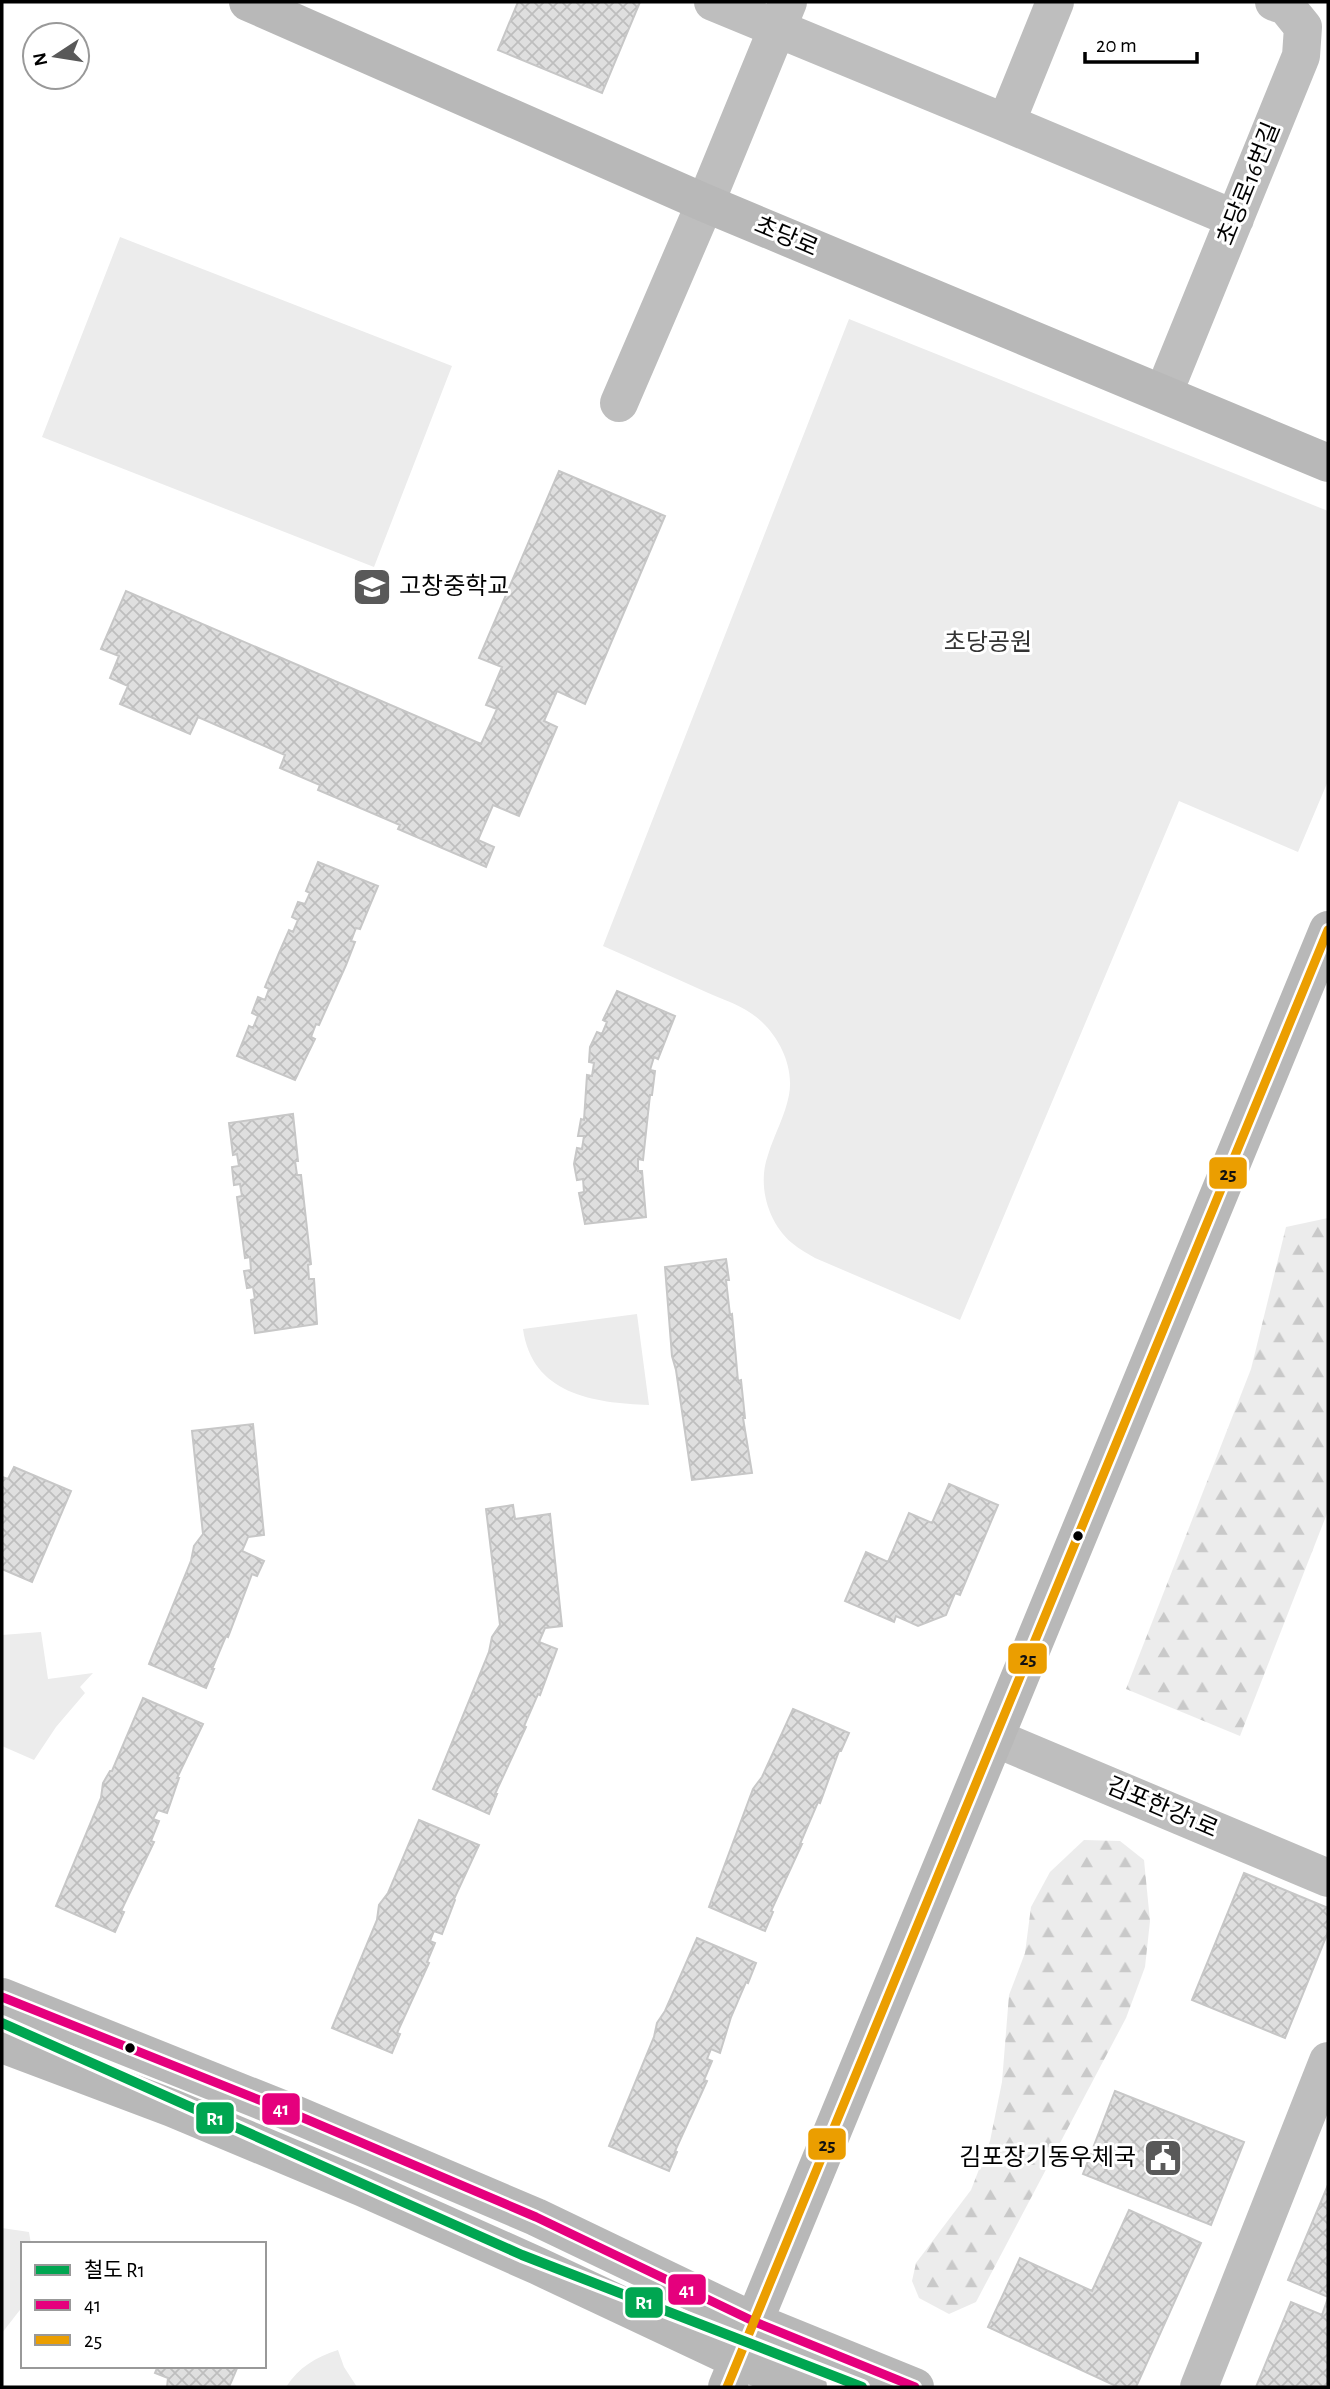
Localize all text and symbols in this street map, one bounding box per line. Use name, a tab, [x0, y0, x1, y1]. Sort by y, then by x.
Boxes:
north arrow	[21, 21, 91, 91]
scale bar	[1085, 21, 1197, 65]
text: 20 m	[1096, 35, 1137, 56]
text: N	[30, 51, 52, 68]
street label: 초당로16번길	[1213, 119, 1284, 249]
street label: 초당로	[751, 212, 822, 261]
school or university icon: 고창중학교	[351, 566, 393, 608]
place label: 고창중학교	[399, 573, 509, 599]
park label: 초당공원	[944, 630, 1032, 655]
line badge: 25	[1208, 1156, 1248, 1190]
text: 25	[1219, 1165, 1237, 1184]
unlabelled marker	[1071, 1529, 1085, 1543]
line badge: 25	[1007, 1642, 1048, 1675]
text: 25	[1019, 1650, 1037, 1669]
street label: 김포한강1로	[1103, 1773, 1222, 1842]
unlabelled marker	[123, 2041, 137, 2055]
line badge: 41	[261, 2092, 301, 2126]
text: 41	[273, 2100, 289, 2119]
line badge: R1	[195, 2101, 235, 2135]
text: R1	[206, 2110, 224, 2129]
line badge: 25	[807, 2127, 847, 2161]
text: 25	[818, 2136, 836, 2155]
public building icon: 김포장기동우체국	[1142, 2137, 1184, 2179]
place label: 김포장기동우체국	[959, 2144, 1136, 2170]
legend	[21, 2242, 266, 2368]
text: 철도 R1	[84, 2259, 145, 2281]
line badge: 41	[667, 2273, 707, 2306]
text: 41	[679, 2281, 695, 2300]
line badge: R1	[624, 2286, 664, 2319]
text: R1	[635, 2294, 653, 2313]
text: 41	[84, 2295, 101, 2316]
text: 25	[84, 2330, 102, 2351]

